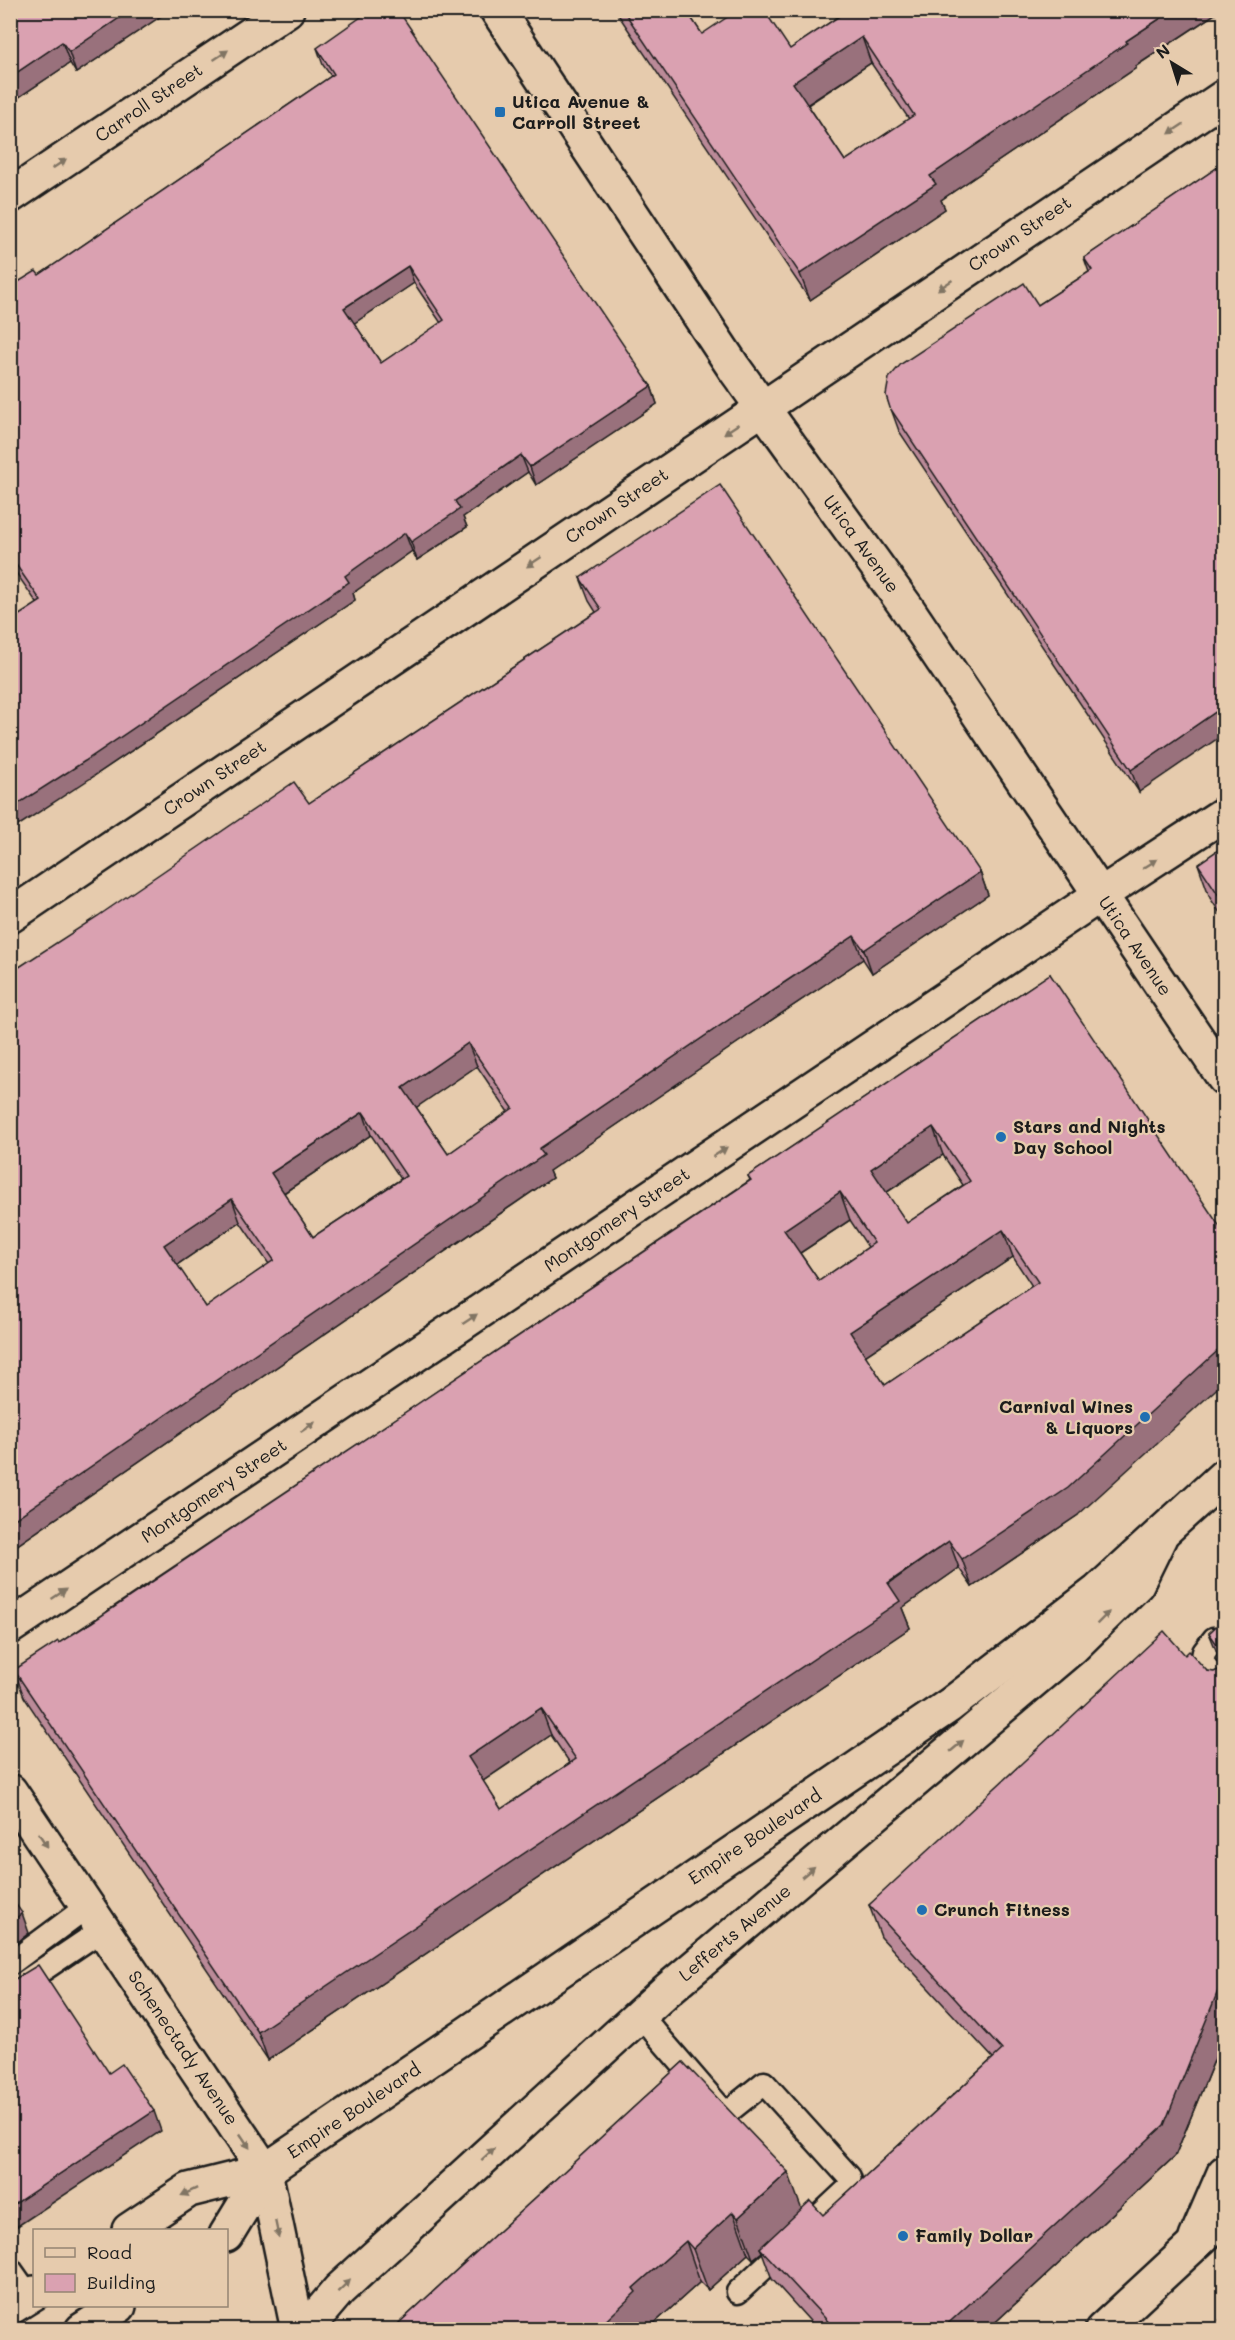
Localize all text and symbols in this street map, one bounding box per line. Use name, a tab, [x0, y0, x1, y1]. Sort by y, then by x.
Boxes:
north arrow	[1142, 33, 1202, 93]
text: N	[1151, 39, 1174, 63]
one-way arrow	[213, 50, 229, 61]
street label: Carroll Street	[90, 57, 207, 147]
place label: Utica Avenue & Carroll Street	[512, 89, 650, 134]
marker: Utica Avenue & Carroll Street	[493, 105, 507, 119]
one-way arrow	[1168, 123, 1184, 134]
one-way arrow	[51, 159, 67, 170]
street label: Crown Street	[963, 190, 1076, 277]
one-way arrow	[937, 279, 953, 291]
one-way arrow	[723, 423, 739, 435]
street label: Crown Street	[560, 462, 673, 549]
street label: Utica Avenue	[818, 490, 905, 597]
one-way arrow	[527, 556, 543, 568]
street label: Crown Street	[158, 734, 271, 821]
one-way arrow	[1141, 858, 1157, 870]
street label: Utica Avenue	[1094, 891, 1178, 1000]
place label: Stars and Nights Day School	[1013, 1114, 1166, 1159]
marker: Stars and Nights Day School	[994, 1130, 1008, 1144]
one-way arrow	[711, 1146, 728, 1157]
street label: Montgomery Street	[539, 1161, 694, 1277]
one-way arrow	[462, 1313, 479, 1324]
place label: Carnival Wines & Liquors	[999, 1394, 1133, 1439]
marker: Carnival Wines & Liquors	[1138, 1410, 1152, 1424]
one-way arrow	[300, 1421, 316, 1433]
street label: Montgomery Street	[136, 1432, 291, 1548]
one-way arrow	[51, 1589, 67, 1600]
one-way arrow	[1096, 1611, 1110, 1625]
one-way arrow	[949, 1740, 964, 1753]
street label: Empire Boulevard	[683, 1783, 826, 1890]
one-way arrow	[37, 1831, 49, 1847]
one-way arrow	[800, 1866, 816, 1879]
street label: Lefferts Avenue	[673, 1878, 796, 1986]
place label: Crunch Fitness	[934, 1897, 1070, 1921]
marker: Crunch Fitness	[915, 1903, 929, 1917]
street label: Schenectady Avenue	[123, 1965, 245, 2129]
street label: Empire Boulevard	[282, 2057, 425, 2164]
one-way arrow	[239, 2133, 251, 2149]
one-way arrow	[480, 2148, 495, 2161]
one-way arrow	[180, 2186, 198, 2196]
one-way arrow	[273, 2219, 282, 2238]
place label: Family Dollar	[915, 2223, 1033, 2247]
legend	[33, 2229, 228, 2307]
marker: Family Dollar	[896, 2229, 910, 2243]
text: Road	[87, 2240, 132, 2264]
text: Building	[87, 2270, 155, 2294]
one-way arrow	[337, 2279, 352, 2293]

